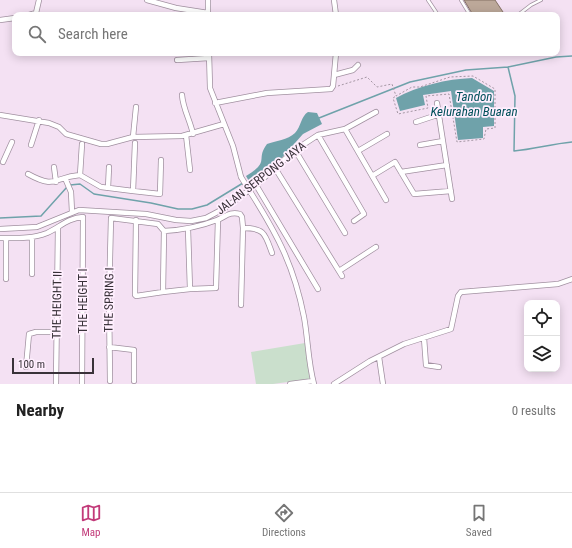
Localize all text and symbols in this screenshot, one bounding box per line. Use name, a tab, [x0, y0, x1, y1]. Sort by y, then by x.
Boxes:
search box	[12, 12, 560, 56]
icon: search	[26, 23, 48, 45]
text: Search here	[58, 25, 128, 43]
water label: Tandon Kelurahan Buaran	[430, 89, 518, 119]
street label: JALAN SERPONG JAYA	[213, 139, 309, 217]
street label: THE SPRING I	[101, 267, 117, 333]
street label: THE HEIGHT I	[76, 269, 90, 333]
street label: THE HEIGHT II	[49, 271, 65, 339]
map controls	[524, 300, 560, 372]
button: locate	[524, 300, 560, 336]
button: layers	[524, 336, 560, 372]
scale bar	[12, 356, 94, 375]
text: 100 m	[18, 358, 45, 371]
text: Nearby	[16, 400, 64, 420]
text: 0 results	[512, 403, 556, 418]
tab: Map	[80, 502, 102, 539]
tab: Directions	[262, 502, 306, 539]
tab: Saved	[466, 502, 492, 539]

